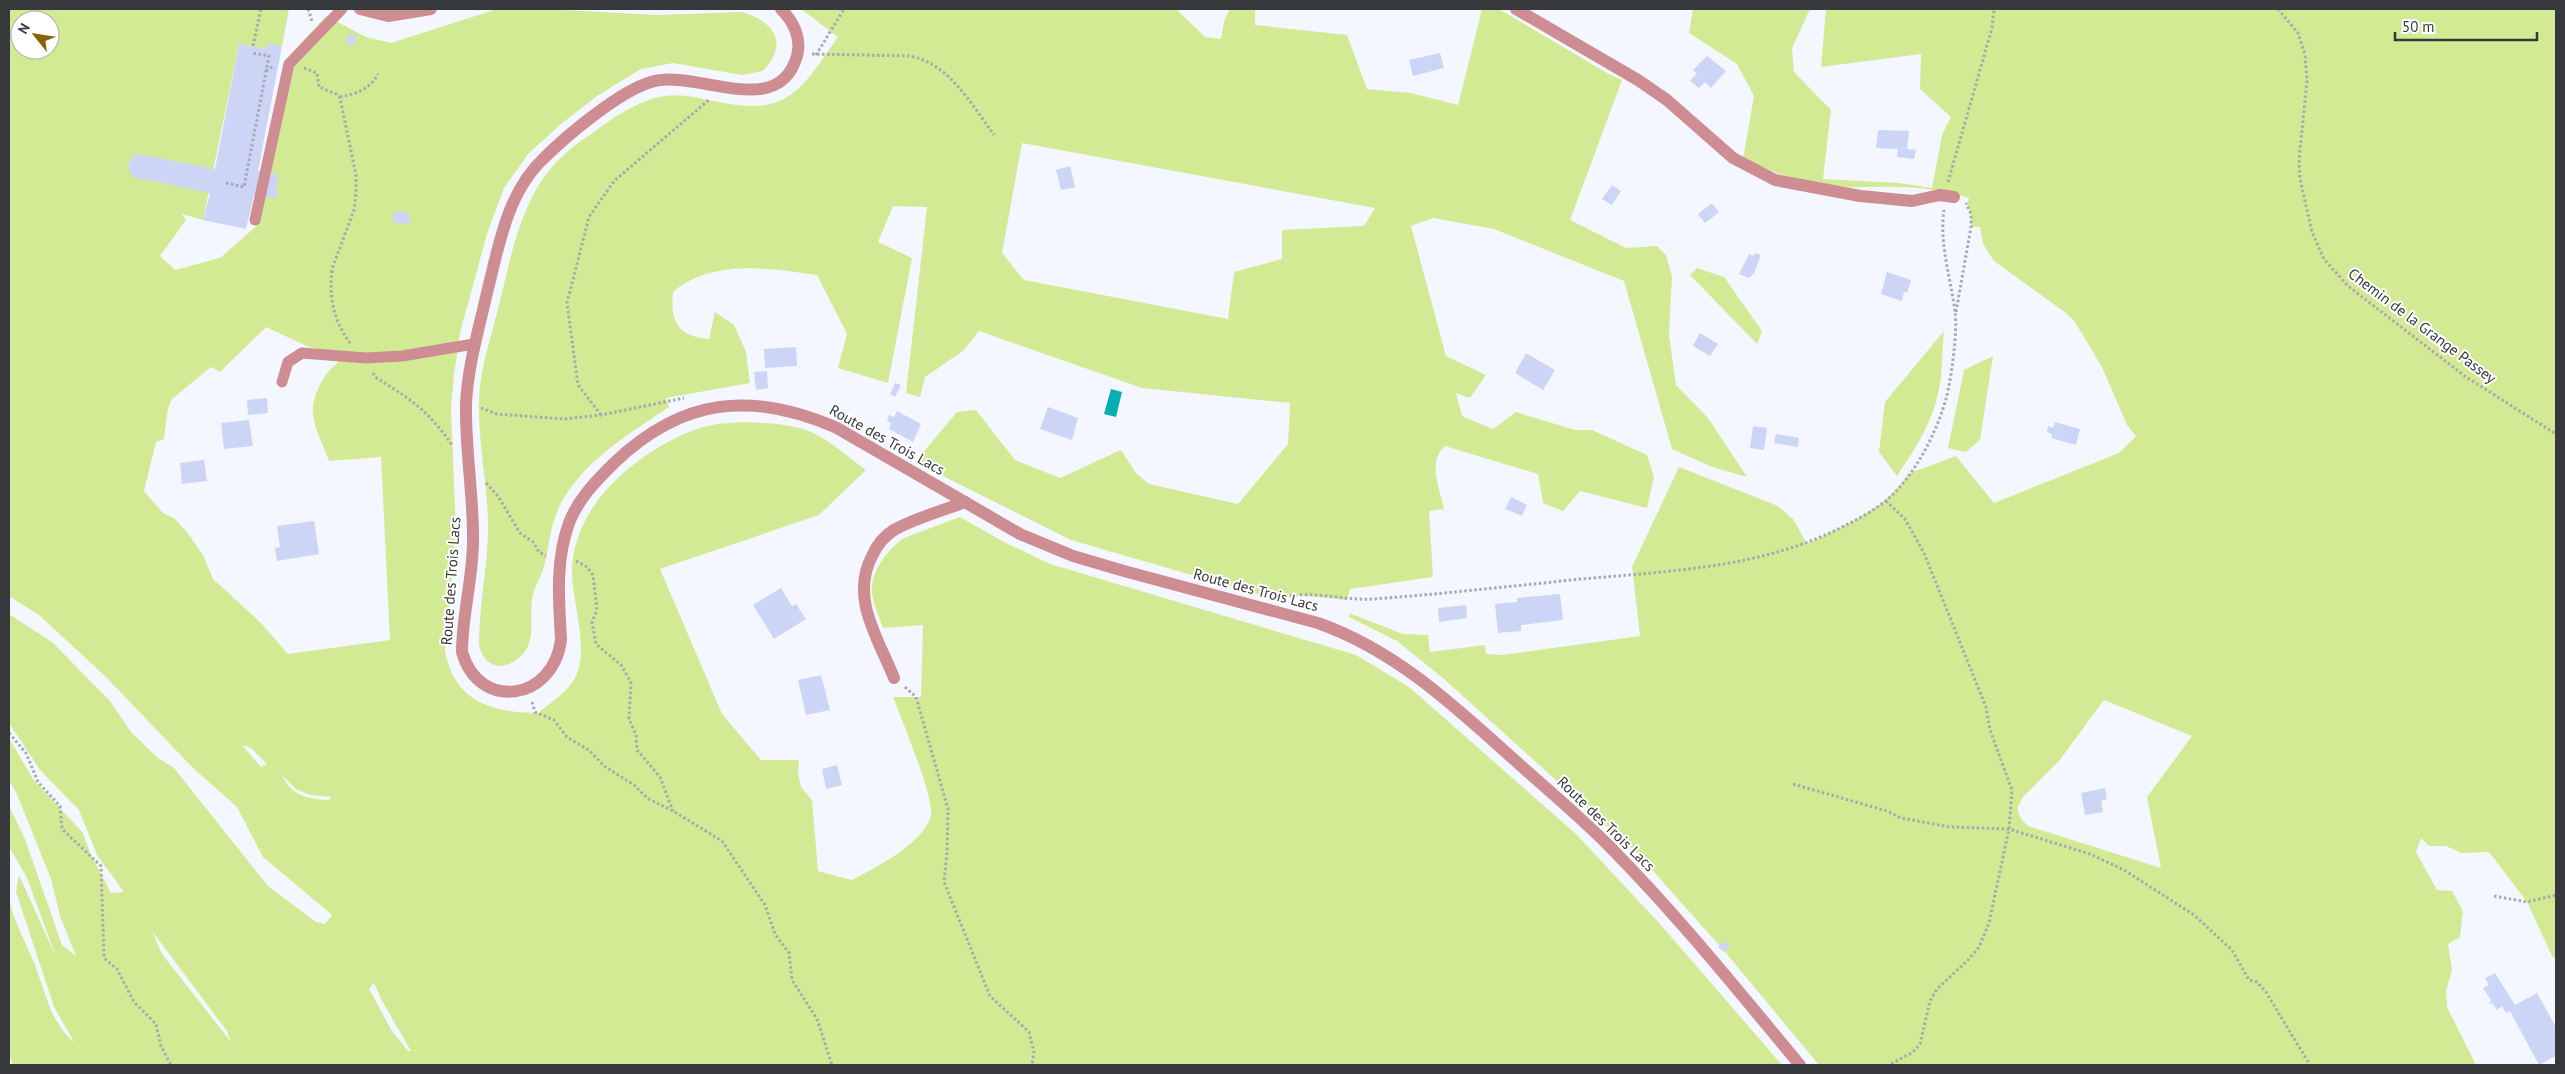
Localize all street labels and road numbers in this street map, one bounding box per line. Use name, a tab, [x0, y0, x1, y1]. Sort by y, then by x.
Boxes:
street label: Chemin de la Grange Passey	[2345, 264, 2500, 387]
street label: Route des Trois Lacs	[826, 400, 948, 479]
street label: Route des Trois Lacs	[437, 516, 464, 646]
street label: Route des Trois Lacs	[1192, 564, 1321, 615]
street label: Route des Trois Lacs	[1553, 772, 1659, 875]

